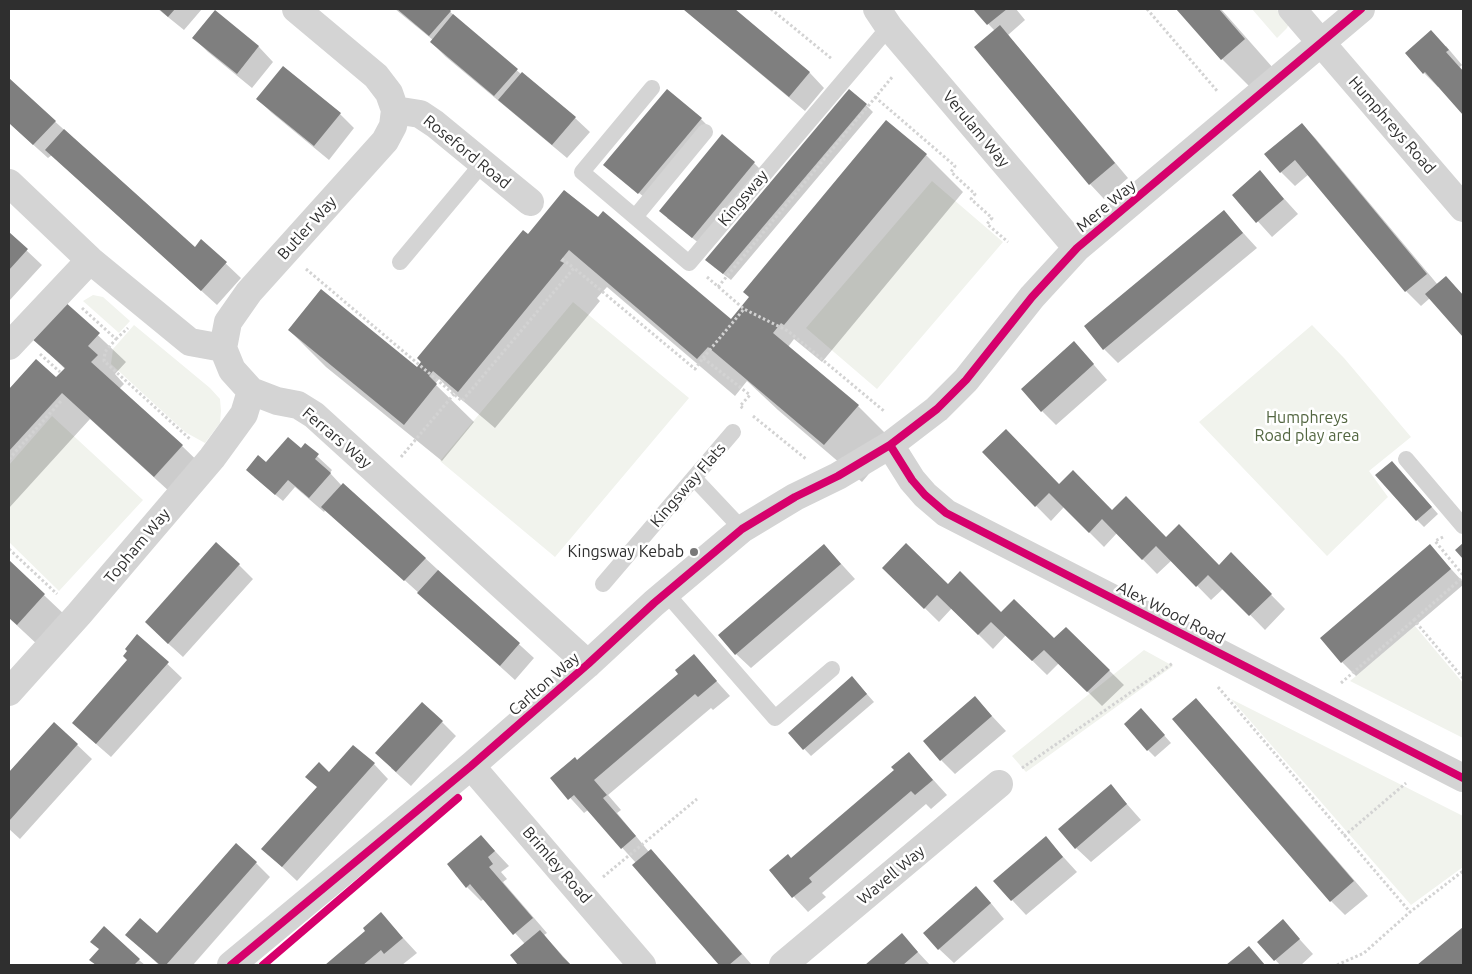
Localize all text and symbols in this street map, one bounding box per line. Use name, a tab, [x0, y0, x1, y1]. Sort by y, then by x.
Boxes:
street label: Humphreys Road	[1345, 72, 1439, 178]
street label: Verulam Way	[938, 87, 1014, 171]
street label: Roseford Road	[420, 111, 514, 193]
street label: Kingsway	[714, 166, 772, 230]
street label: Mere Way	[1072, 176, 1140, 236]
street label: Butler Way	[274, 192, 340, 264]
street label: Ferrars Way	[298, 403, 376, 473]
park label: Humphreys Road play area	[1254, 408, 1360, 446]
street label: Kingsway Flats	[646, 439, 730, 531]
street label: Topham Way	[100, 505, 174, 587]
place label: Kingsway Kebab	[567, 542, 684, 562]
marker: Kingsway Kebab	[688, 546, 700, 558]
street label: Alex Wood Road	[1114, 578, 1228, 648]
street label: Carlton Way	[505, 648, 583, 720]
street label: Brimley Road	[519, 823, 595, 907]
street label: Wavell Way	[854, 841, 928, 909]

